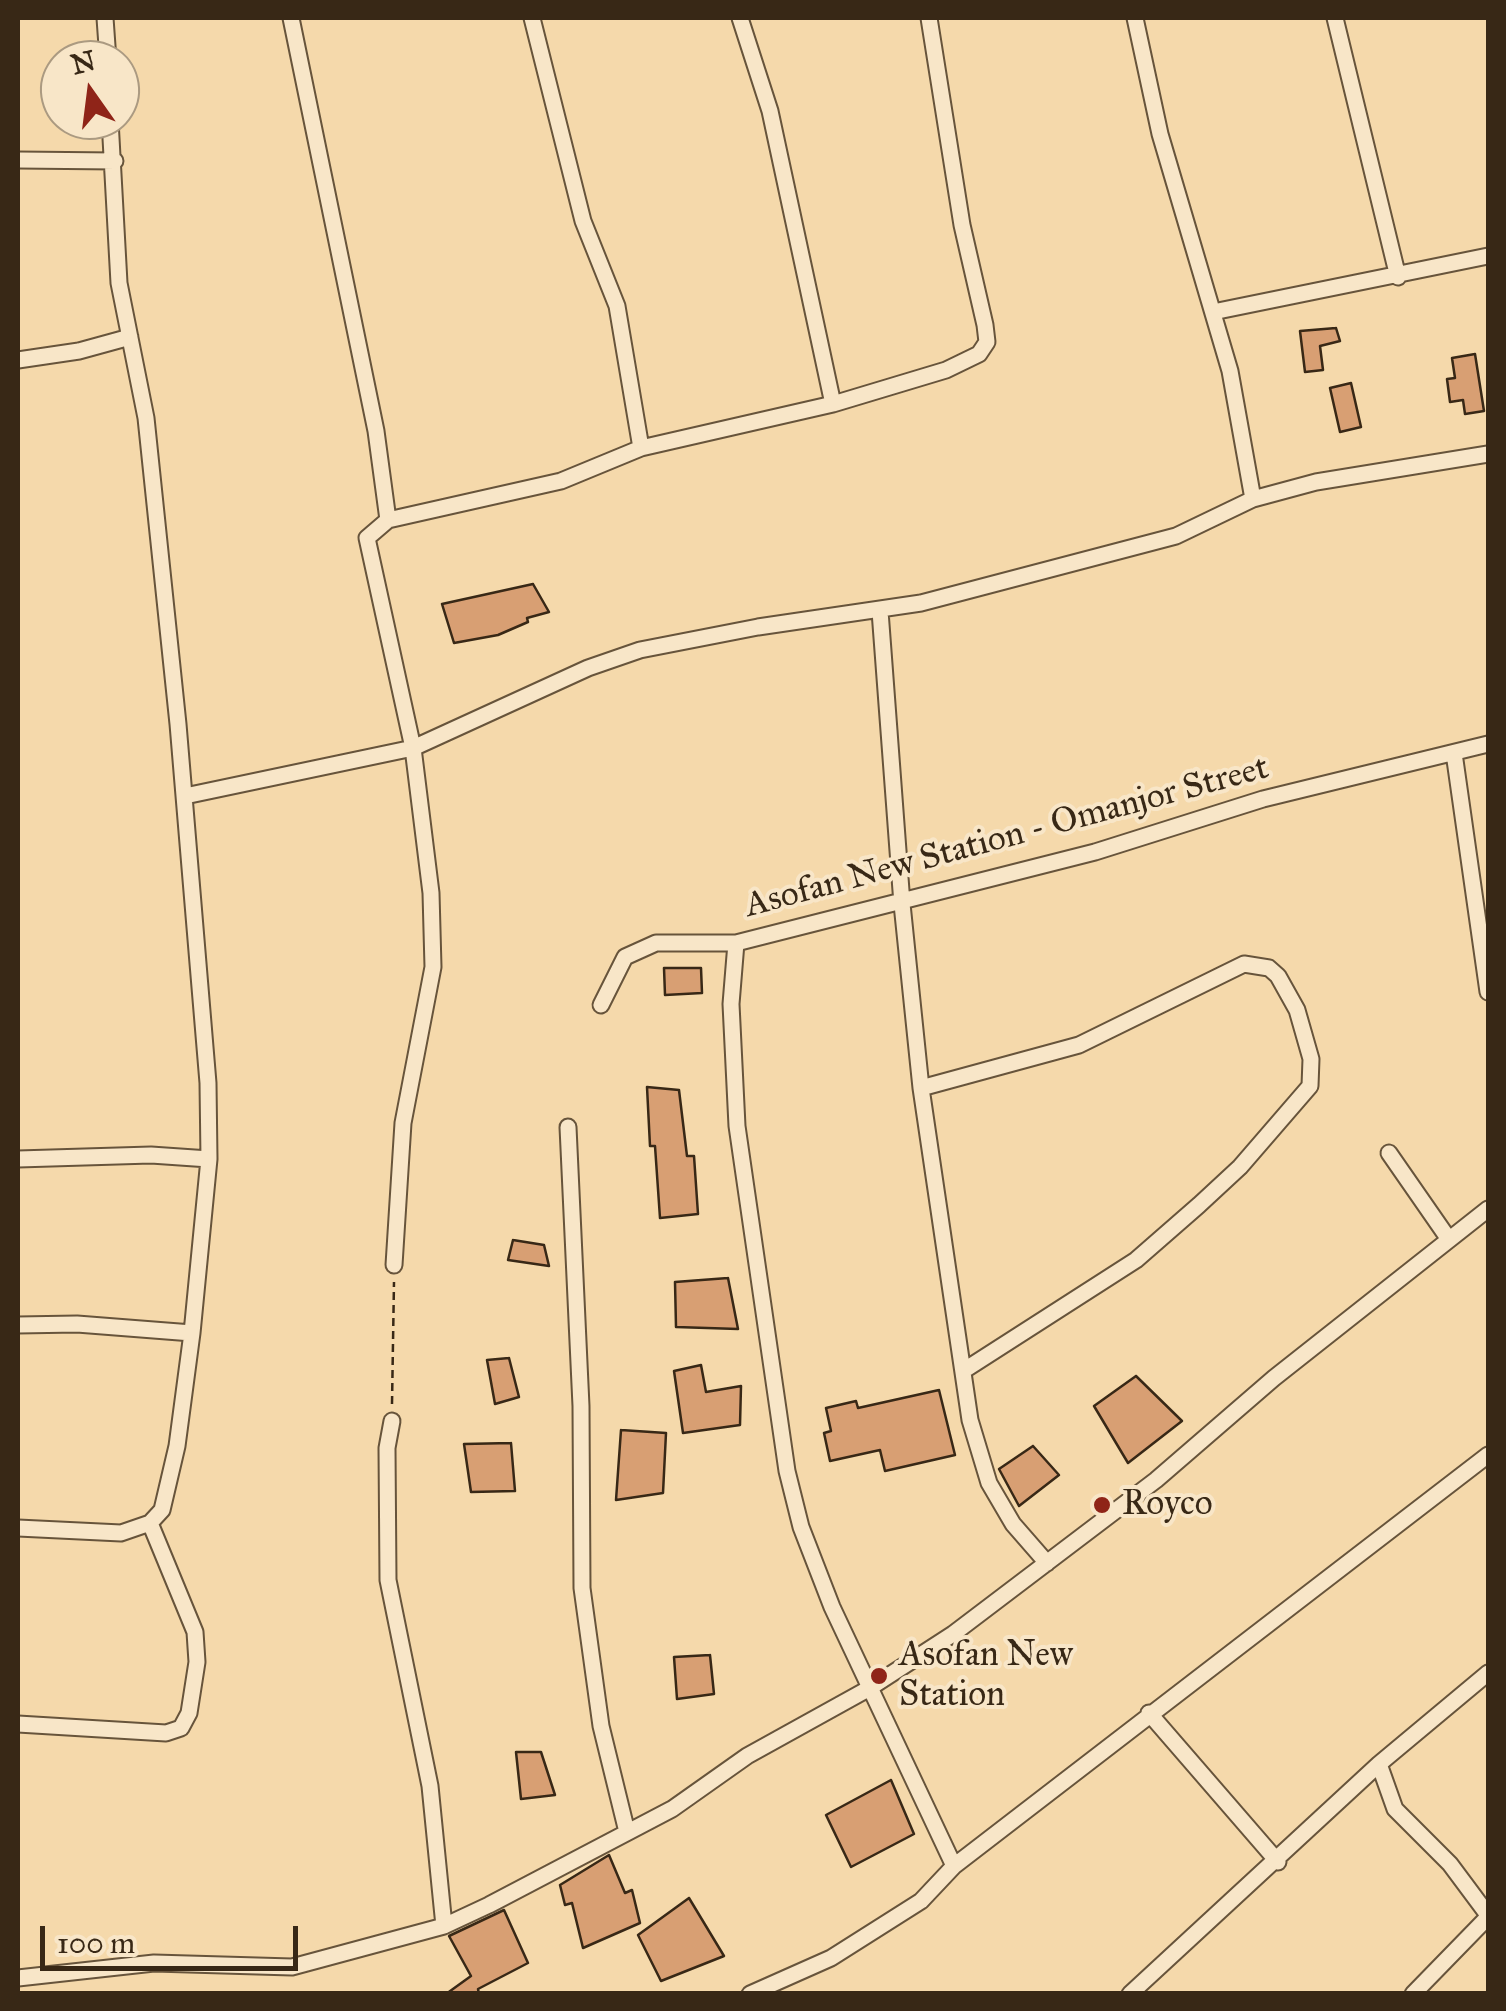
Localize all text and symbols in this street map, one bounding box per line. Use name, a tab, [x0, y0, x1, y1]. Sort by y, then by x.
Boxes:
north arrow	[40, 40, 140, 140]
text: N	[67, 42, 99, 82]
street label: Asofan New Station - Omanjor Street	[741, 748, 1273, 928]
place label: Royco	[1122, 1484, 1213, 1526]
marker: Royco	[1091, 1494, 1113, 1516]
place label: Asofan New Station	[899, 1635, 1073, 1717]
marker: Asofan New Station	[868, 1665, 890, 1687]
scale bar	[45, 1906, 302, 1968]
text: 100 m	[57, 1925, 135, 1961]

